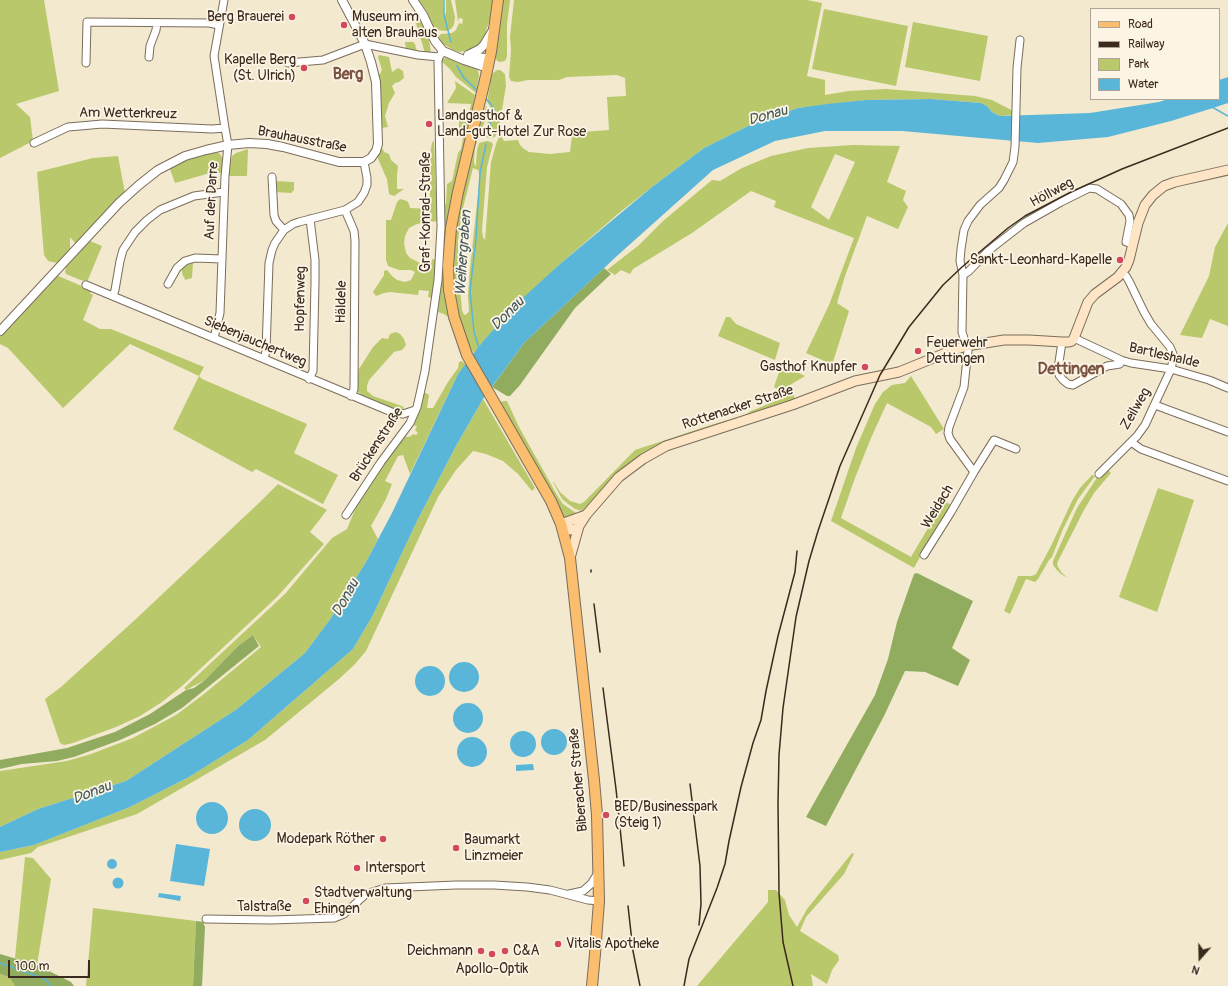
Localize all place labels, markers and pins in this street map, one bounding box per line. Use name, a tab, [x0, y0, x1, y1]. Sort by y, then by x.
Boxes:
place label: Berg Brauerei	[207, 9, 284, 25]
place label: Museum im alten Brauhaus	[352, 9, 437, 42]
marker: Berg Brauerei	[287, 12, 297, 22]
marker: Museum im alten Brauhaus	[339, 20, 349, 30]
place label: Kapelle Berg (St. Ulrich)	[224, 52, 296, 84]
marker: Kapelle Berg (St. Ulrich)	[299, 63, 309, 73]
place label: Landgasthof & Land-gut-Hotel Zur Rose	[437, 108, 586, 140]
marker: Landgasthof & Land-gut-Hotel Zur Rose	[424, 119, 434, 129]
place label: Sankt-Leonhard-Kapelle	[970, 252, 1112, 268]
marker: Sankt-Leonhard-Kapelle	[1115, 255, 1125, 265]
place label: Feuerwehr Dettingen	[926, 335, 988, 368]
marker: Feuerwehr Dettingen	[913, 346, 923, 356]
place label: Gasthof Knupfer	[760, 359, 857, 375]
marker: Gasthof Knupfer	[860, 362, 870, 372]
place label: BED/Businesspark (Steig 1)	[614, 799, 718, 832]
marker: BED/Businesspark (Steig 1)	[601, 810, 611, 820]
place label: Modepark Röther	[277, 831, 375, 847]
place label: Baumarkt Linzmeier	[464, 832, 523, 864]
marker: Modepark Röther	[378, 834, 388, 844]
marker: Baumarkt Linzmeier	[451, 843, 461, 853]
place label: Intersport	[365, 860, 425, 876]
marker: Intersport	[352, 863, 362, 873]
place label: Stadtverwaltung Ehingen	[314, 885, 412, 918]
marker: Stadtverwaltung Ehingen	[301, 896, 311, 906]
place label: Vitalis Apotheke	[566, 936, 659, 952]
marker: Vitalis Apotheke	[553, 939, 563, 949]
place label: Deichmann	[407, 943, 473, 959]
place label: C&A	[513, 943, 539, 959]
marker: Deichmann	[476, 946, 486, 956]
marker: C&A	[500, 946, 510, 956]
marker: Apollo-Optik	[487, 949, 497, 959]
place label: Apollo-Optik	[456, 961, 528, 977]

